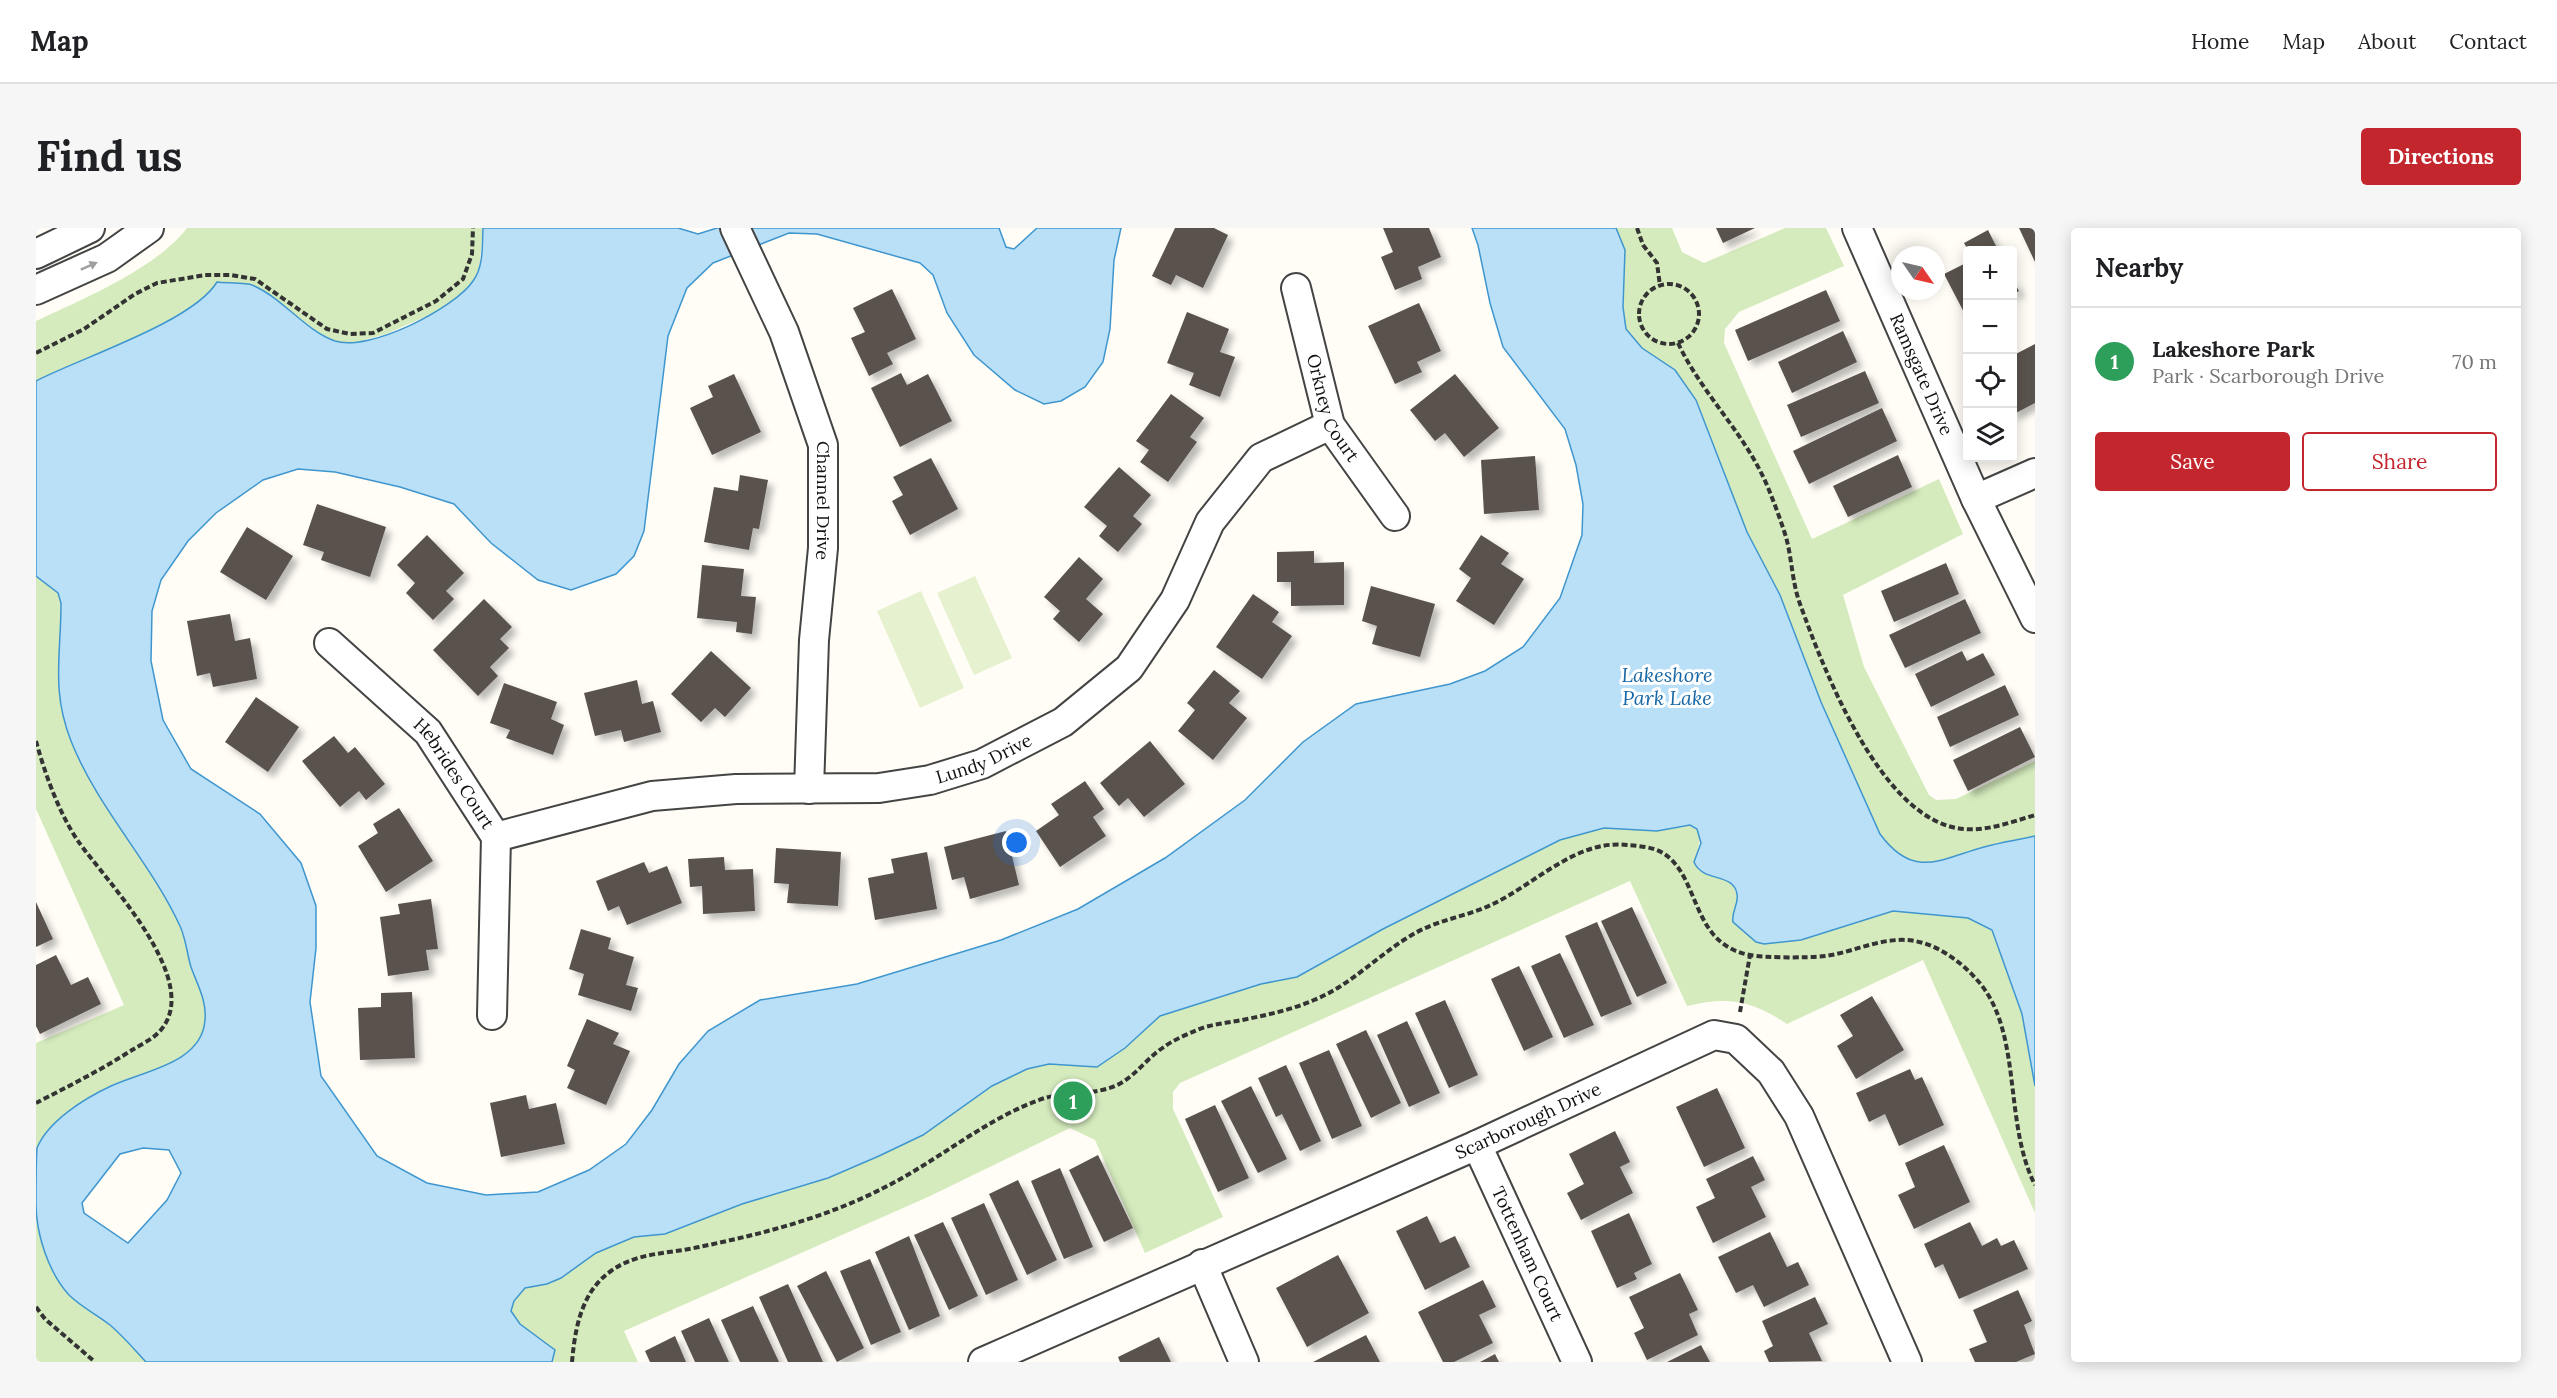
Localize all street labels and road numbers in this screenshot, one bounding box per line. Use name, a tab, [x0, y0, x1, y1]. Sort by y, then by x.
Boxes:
street label: Ramsgate Drive	[1885, 310, 1959, 439]
street label: Orkney Court	[1302, 351, 1364, 466]
street label: Channel Drive	[811, 441, 835, 561]
street label: Hebrides Court	[409, 713, 500, 833]
street label: Lundy Drive	[933, 728, 1036, 789]
street label: Scarborough Drive	[1452, 1077, 1605, 1164]
street label: Tottenham Court	[1487, 1183, 1569, 1325]

